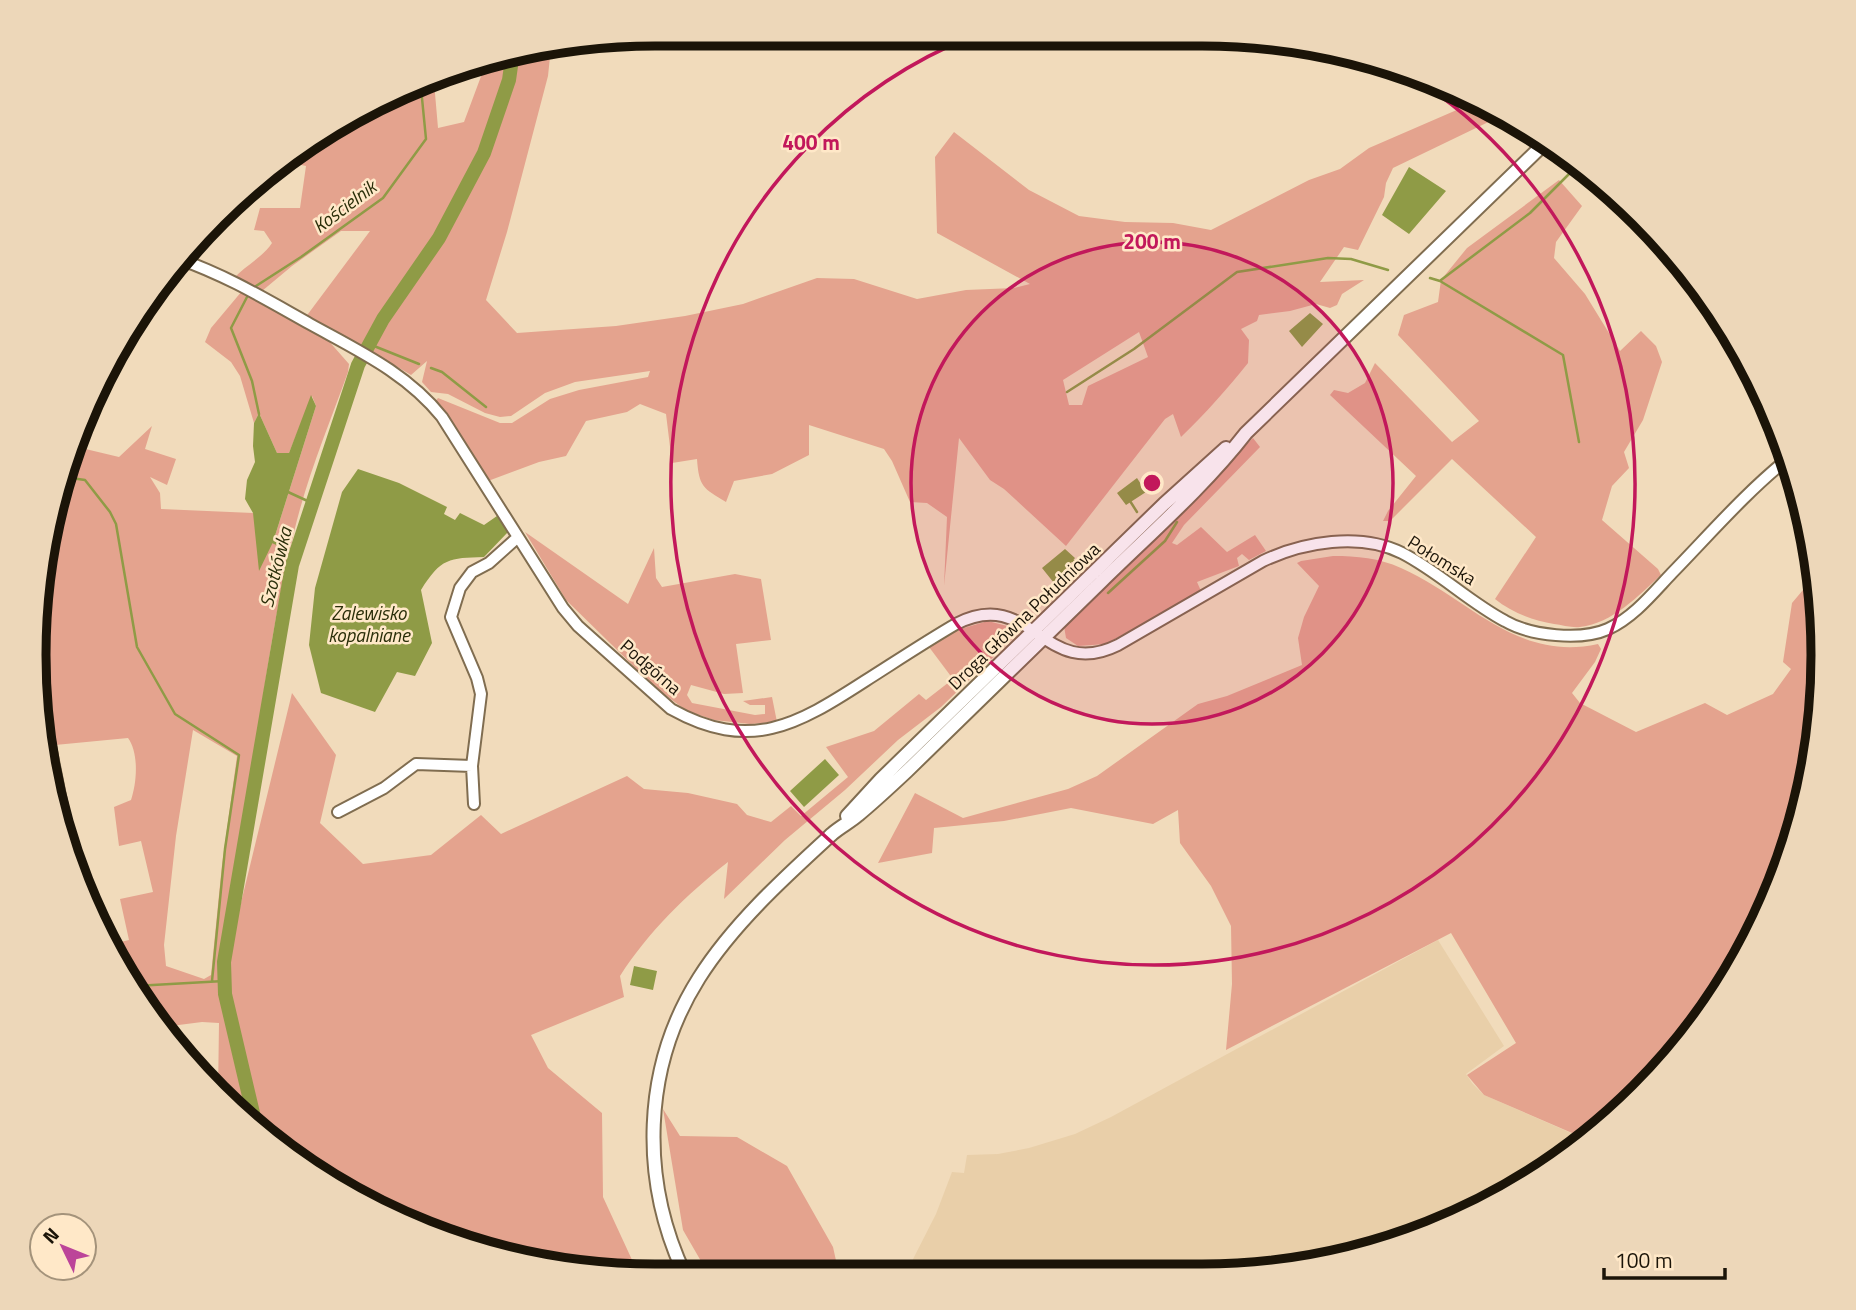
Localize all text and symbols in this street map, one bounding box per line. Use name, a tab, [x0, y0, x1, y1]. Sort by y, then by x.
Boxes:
text: 400 m	[782, 126, 840, 158]
water label: Kościelnik	[306, 171, 384, 240]
text: 200 m	[1123, 225, 1181, 257]
centre of rings	[1140, 471, 1164, 495]
water label: Szotkówka	[251, 522, 299, 610]
street label: Połomska	[1403, 528, 1481, 592]
street label: Droga Główna Południowa	[942, 536, 1106, 696]
water label: Zalewisko kopalniane	[328, 598, 411, 649]
street label: Podgórna	[614, 633, 688, 701]
north arrow	[28, 1212, 98, 1282]
text: N	[35, 1220, 65, 1250]
scale bar	[1604, 1236, 1725, 1280]
text: 100 m	[1615, 1244, 1672, 1276]

